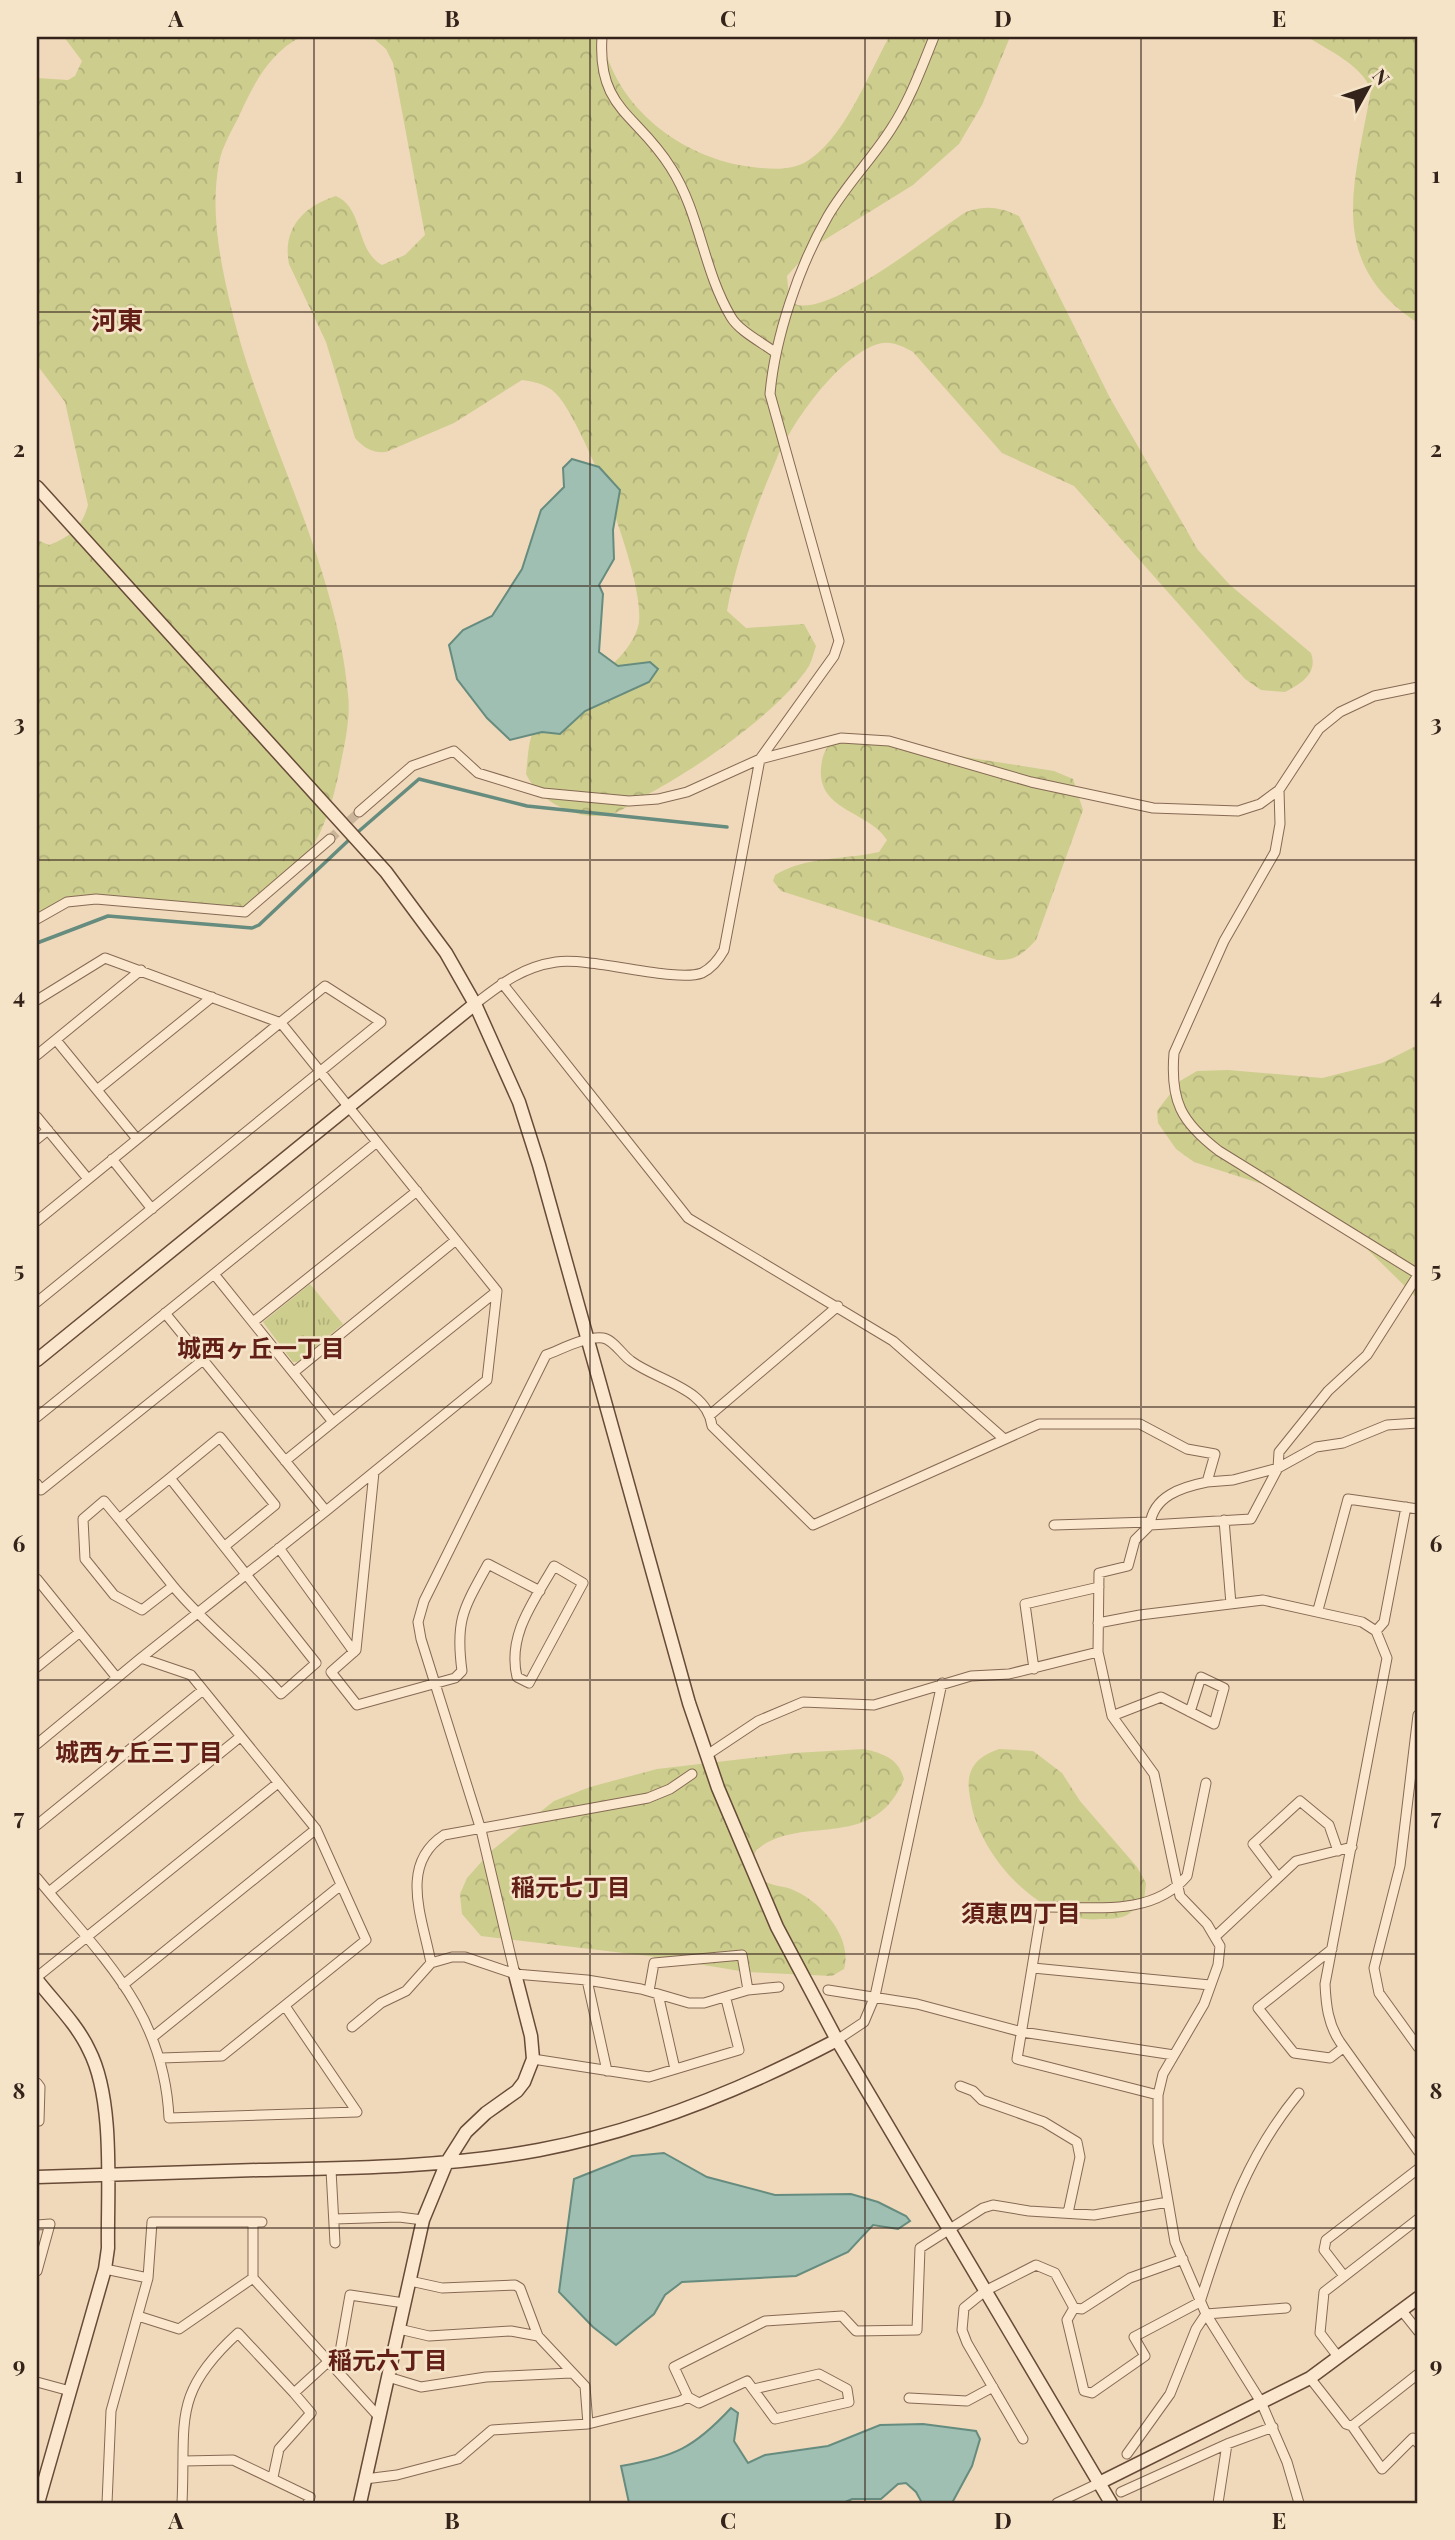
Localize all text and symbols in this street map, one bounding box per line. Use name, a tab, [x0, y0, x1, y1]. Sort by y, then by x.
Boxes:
text: A	[167, 2, 184, 33]
text: B	[444, 2, 460, 33]
text: C	[720, 2, 736, 33]
text: D	[994, 2, 1012, 33]
text: E	[1272, 2, 1286, 33]
north arrow	[1332, 52, 1402, 122]
text: N	[1367, 63, 1396, 90]
text: 1	[15, 158, 24, 189]
text: 1	[1432, 158, 1441, 189]
district label: 河東	[91, 302, 143, 337]
text: 2	[13, 432, 25, 463]
text: 2	[1430, 432, 1442, 463]
text: 3	[13, 706, 25, 737]
text: 3	[1430, 706, 1442, 737]
text: 4	[13, 979, 25, 1010]
text: 4	[1430, 979, 1442, 1010]
text: 5	[14, 1253, 24, 1284]
text: 5	[1431, 1253, 1441, 1284]
district label: 城西ヶ丘一丁目	[177, 1331, 345, 1363]
text: 6	[13, 1527, 26, 1558]
text: 6	[1430, 1527, 1443, 1558]
district label: 城西ヶ丘三丁目	[55, 1735, 223, 1767]
text: 7	[14, 1800, 25, 1831]
text: 7	[1431, 1800, 1442, 1831]
district label: 稲元七丁目	[511, 1870, 631, 1902]
district label: 須恵四丁目	[961, 1896, 1081, 1928]
text: 8	[13, 2074, 25, 2105]
text: 8	[1430, 2074, 1442, 2105]
district label: 稲元六丁目	[328, 2343, 448, 2375]
text: 9	[13, 2348, 25, 2379]
text: 9	[1430, 2348, 1442, 2379]
text: A	[167, 2504, 184, 2535]
text: B	[444, 2504, 460, 2535]
text: C	[720, 2504, 736, 2535]
text: D	[994, 2504, 1012, 2535]
text: E	[1272, 2504, 1286, 2535]

